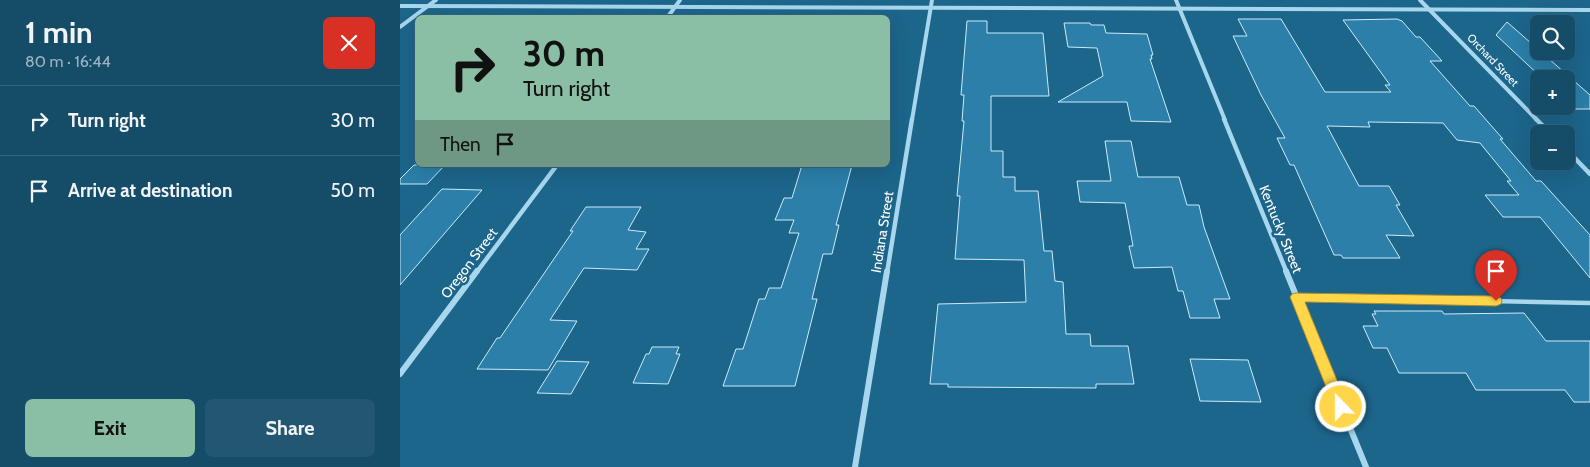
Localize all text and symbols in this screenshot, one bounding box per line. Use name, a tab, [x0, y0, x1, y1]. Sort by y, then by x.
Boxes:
text: 1 min	[25, 14, 93, 51]
map controls	[1530, 15, 1575, 170]
button: search	[1530, 15, 1575, 60]
button: close	[323, 17, 375, 69]
street label: Orchard Street	[1464, 31, 1522, 90]
text: 30 m	[523, 32, 605, 75]
icon: right	[440, 35, 505, 100]
text: 80 m · 16:44	[25, 52, 111, 71]
button: +	[1530, 70, 1575, 115]
text: Turn right	[523, 75, 610, 102]
icon: right	[25, 107, 53, 135]
text: Turn right	[68, 109, 146, 132]
text: 30 m	[331, 109, 375, 132]
button: −	[1530, 125, 1575, 170]
icon: arrive	[491, 130, 519, 158]
text: Then	[440, 133, 481, 156]
icon: arrive	[25, 177, 53, 205]
text: Arrive at destination	[68, 179, 232, 202]
text: 50 m	[331, 179, 375, 202]
street label: Kentucky Street	[1255, 182, 1307, 276]
street label: Indiana Street	[867, 190, 897, 274]
street label: Oregon Street	[437, 224, 502, 302]
pin	[1475, 250, 1517, 301]
icon: arrive	[1482, 257, 1510, 285]
position arrow	[1314, 380, 1366, 432]
button: Exit	[25, 399, 195, 457]
button: Share	[205, 399, 375, 457]

